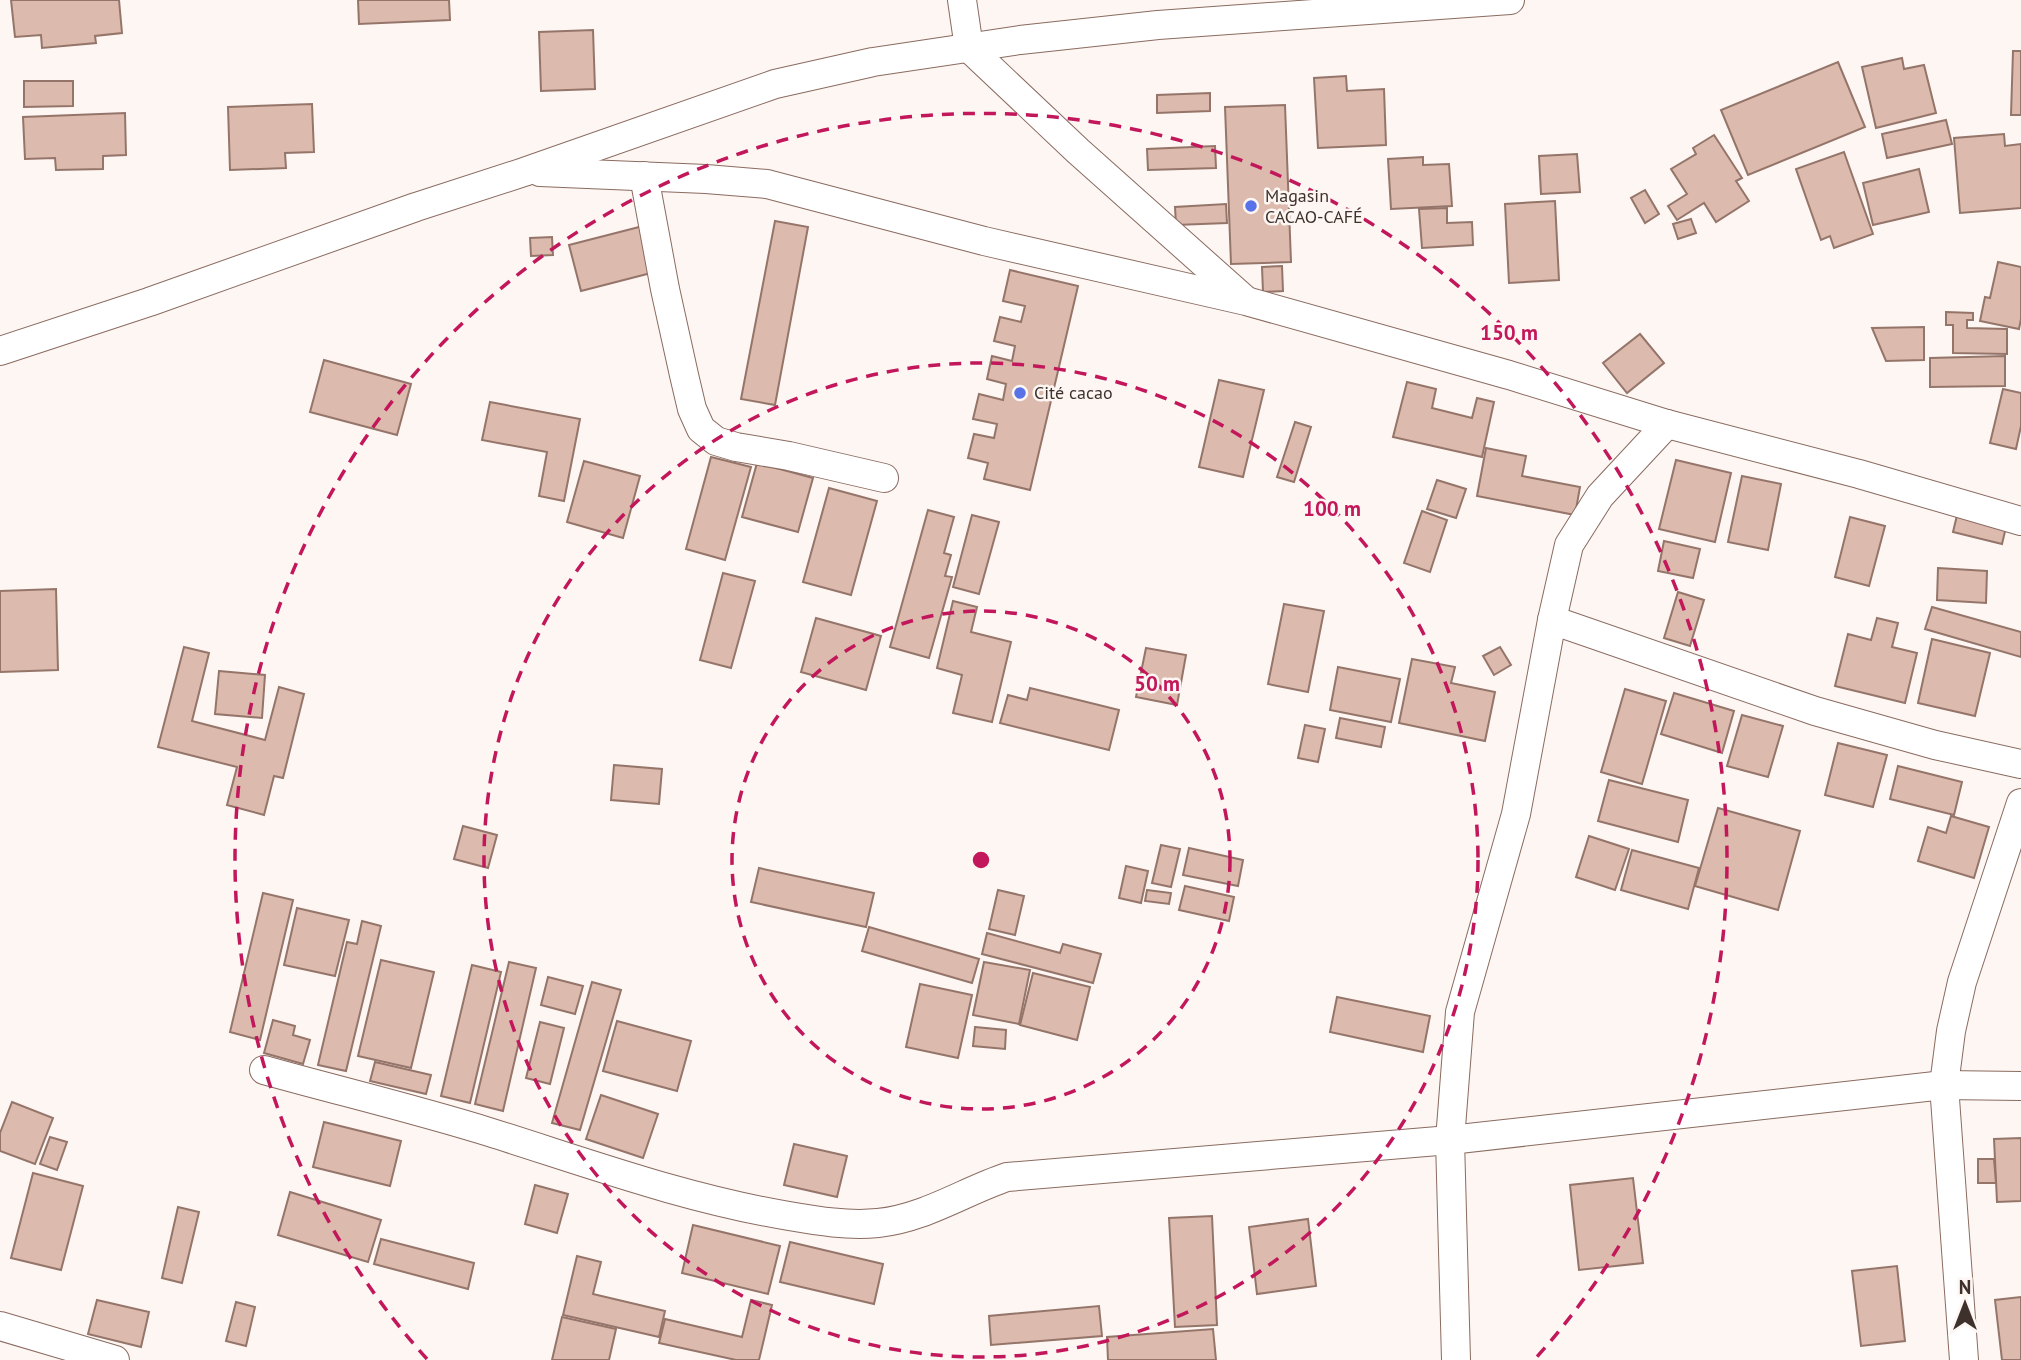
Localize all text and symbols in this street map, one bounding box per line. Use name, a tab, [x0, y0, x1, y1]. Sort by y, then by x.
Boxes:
place label: Magasin CACAO-CAFÉ	[1265, 184, 1363, 228]
marker: Magasin CACAO-CAFÉ	[1243, 198, 1259, 214]
text: 150 m	[1480, 319, 1538, 346]
place label: Cité cacao	[1034, 381, 1113, 404]
marker: Cité cacao	[1012, 385, 1028, 401]
text: 100 m	[1303, 495, 1361, 522]
text: 50 m	[1134, 670, 1180, 697]
centre of rings	[969, 848, 993, 872]
north arrow	[1930, 1269, 2000, 1339]
text: N	[1959, 1275, 1971, 1299]

